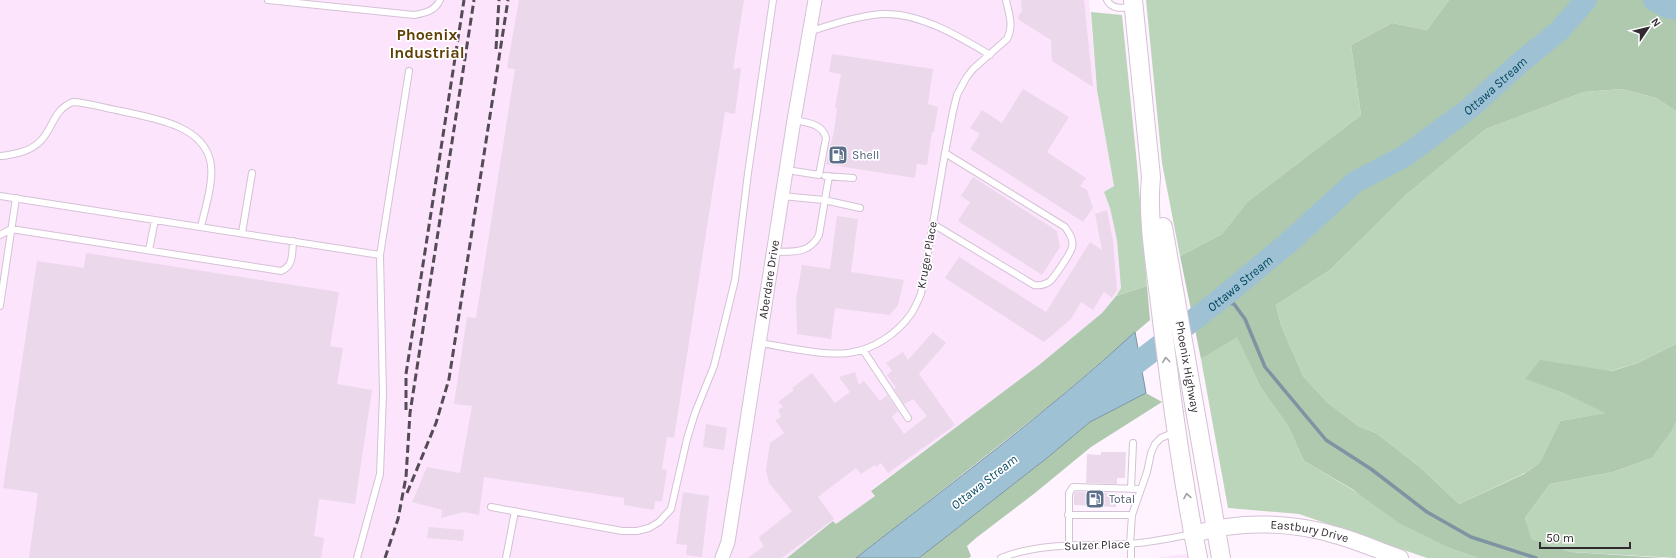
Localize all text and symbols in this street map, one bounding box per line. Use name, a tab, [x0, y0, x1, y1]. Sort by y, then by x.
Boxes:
north arrow	[1628, 8, 1668, 48]
text: N	[1648, 16, 1663, 30]
district label: Phoenix Industrial	[389, 25, 465, 62]
water label: Ottawa Stream	[1460, 53, 1530, 118]
fuel station icon: Shell	[827, 144, 849, 166]
place label: Shell	[852, 148, 879, 162]
street label: Kruger Place	[914, 220, 940, 290]
street label: Aberdare Drive	[756, 239, 782, 320]
water label: Ottawa Stream	[1204, 252, 1275, 314]
street label: Phoenix Highway	[1173, 320, 1203, 414]
one-way arrow	[1162, 357, 1171, 363]
water label: Ottawa Stream	[948, 451, 1020, 513]
fuel station icon: Total	[1084, 488, 1106, 510]
place label: Total	[1109, 492, 1135, 506]
one-way arrow	[1183, 493, 1192, 499]
street label: Eastbury Drive	[1270, 518, 1350, 546]
scale bar	[1540, 524, 1630, 550]
text: 50 m	[1546, 531, 1574, 545]
street label: Sulzer Place	[1064, 537, 1130, 553]

